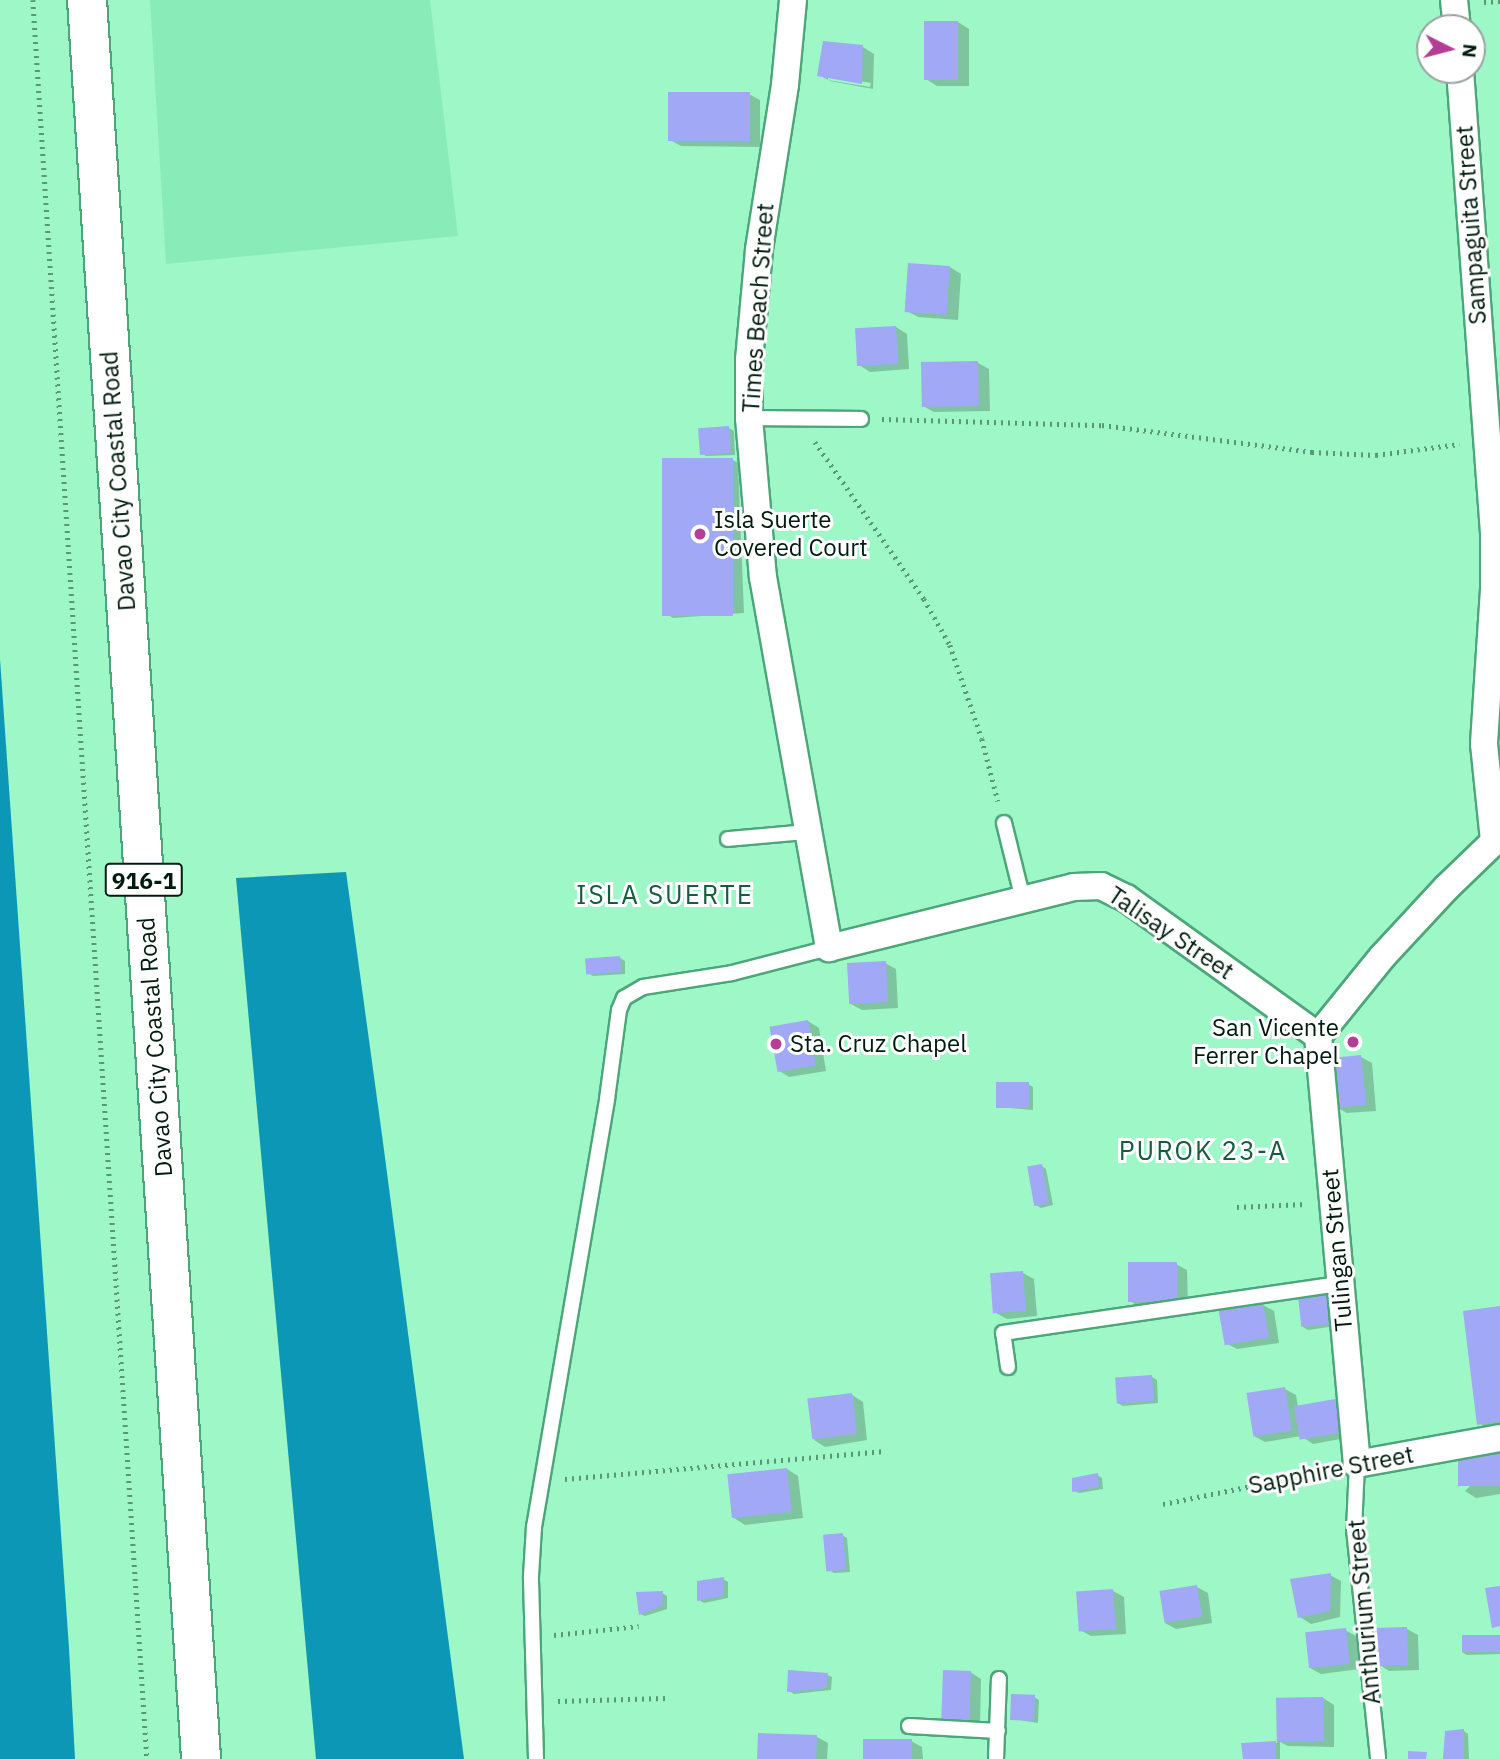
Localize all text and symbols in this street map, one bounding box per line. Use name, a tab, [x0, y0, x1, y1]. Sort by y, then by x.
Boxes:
north arrow	[1416, 14, 1486, 84]
text: N	[1457, 43, 1483, 59]
street label: Sampaguita Street	[1450, 125, 1492, 325]
street label: Times Beach Street	[736, 202, 780, 414]
street label: Davao City Coastal Road	[95, 350, 141, 612]
place label: Isla Suerte Covered Court	[714, 506, 868, 562]
marker: Isla Suerte Covered Court	[692, 526, 708, 542]
road number: 916-1	[104, 860, 184, 900]
district label: ISLA SUERTE	[577, 879, 753, 911]
street label: Talisay Street	[1103, 880, 1239, 986]
street label: Davao City Coastal Road	[132, 916, 178, 1178]
place label: San Vicente Ferrer Chapel	[1193, 1014, 1339, 1070]
place label: Sta. Cruz Chapel	[790, 1030, 967, 1058]
marker: San Vicente Ferrer Chapel	[1345, 1034, 1361, 1050]
marker: Sta. Cruz Chapel	[768, 1036, 784, 1052]
district label: PUROK 23-A	[1120, 1135, 1286, 1167]
street label: Tulingan Street	[1316, 1168, 1358, 1332]
street label: Sapphire Street	[1246, 1440, 1416, 1500]
street label: Anthurium Street	[1342, 1518, 1386, 1706]

